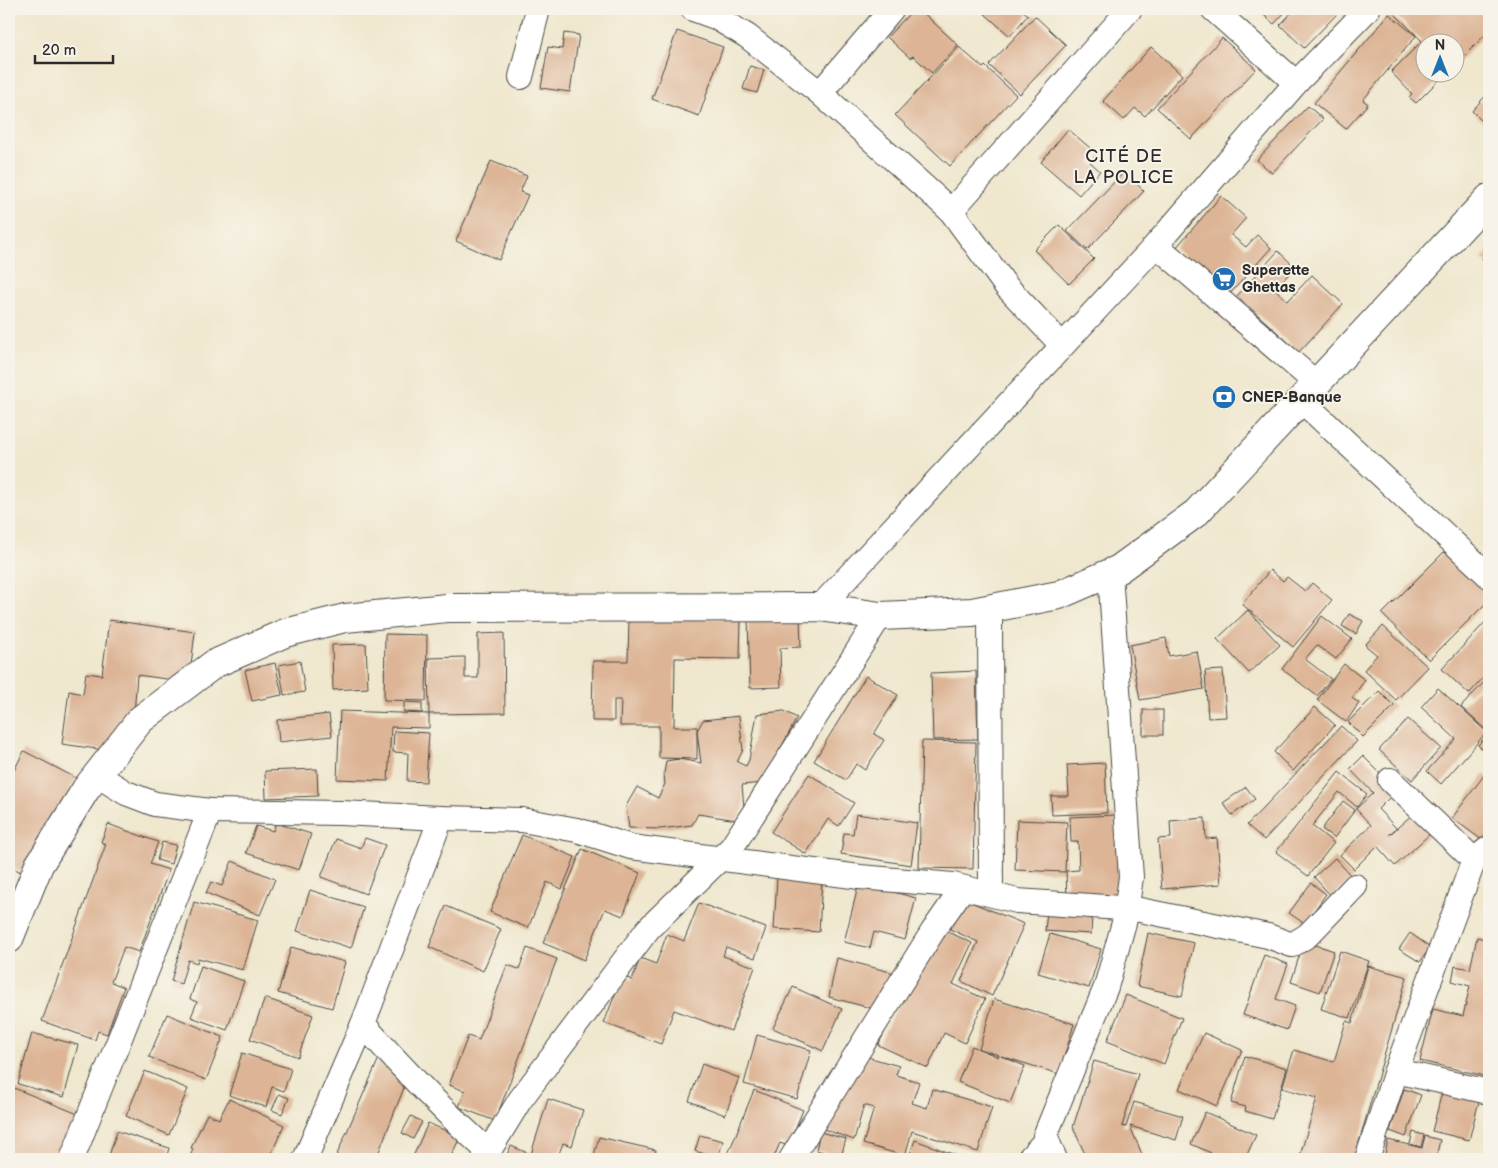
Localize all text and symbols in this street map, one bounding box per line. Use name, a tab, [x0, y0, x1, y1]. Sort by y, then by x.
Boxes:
scale bar	[35, 32, 112, 64]
north arrow	[1416, 32, 1466, 82]
text: N	[1435, 37, 1445, 54]
text: 20 m	[42, 41, 76, 60]
district label: CITÉ DE LA POLICE	[1074, 144, 1174, 188]
place label: Superette Ghettas	[1242, 261, 1310, 297]
supermarket icon: Superette Ghettas	[1211, 266, 1237, 292]
bank icon: CNEP-Banque	[1211, 384, 1237, 410]
place label: CNEP-Banque	[1242, 388, 1342, 407]

